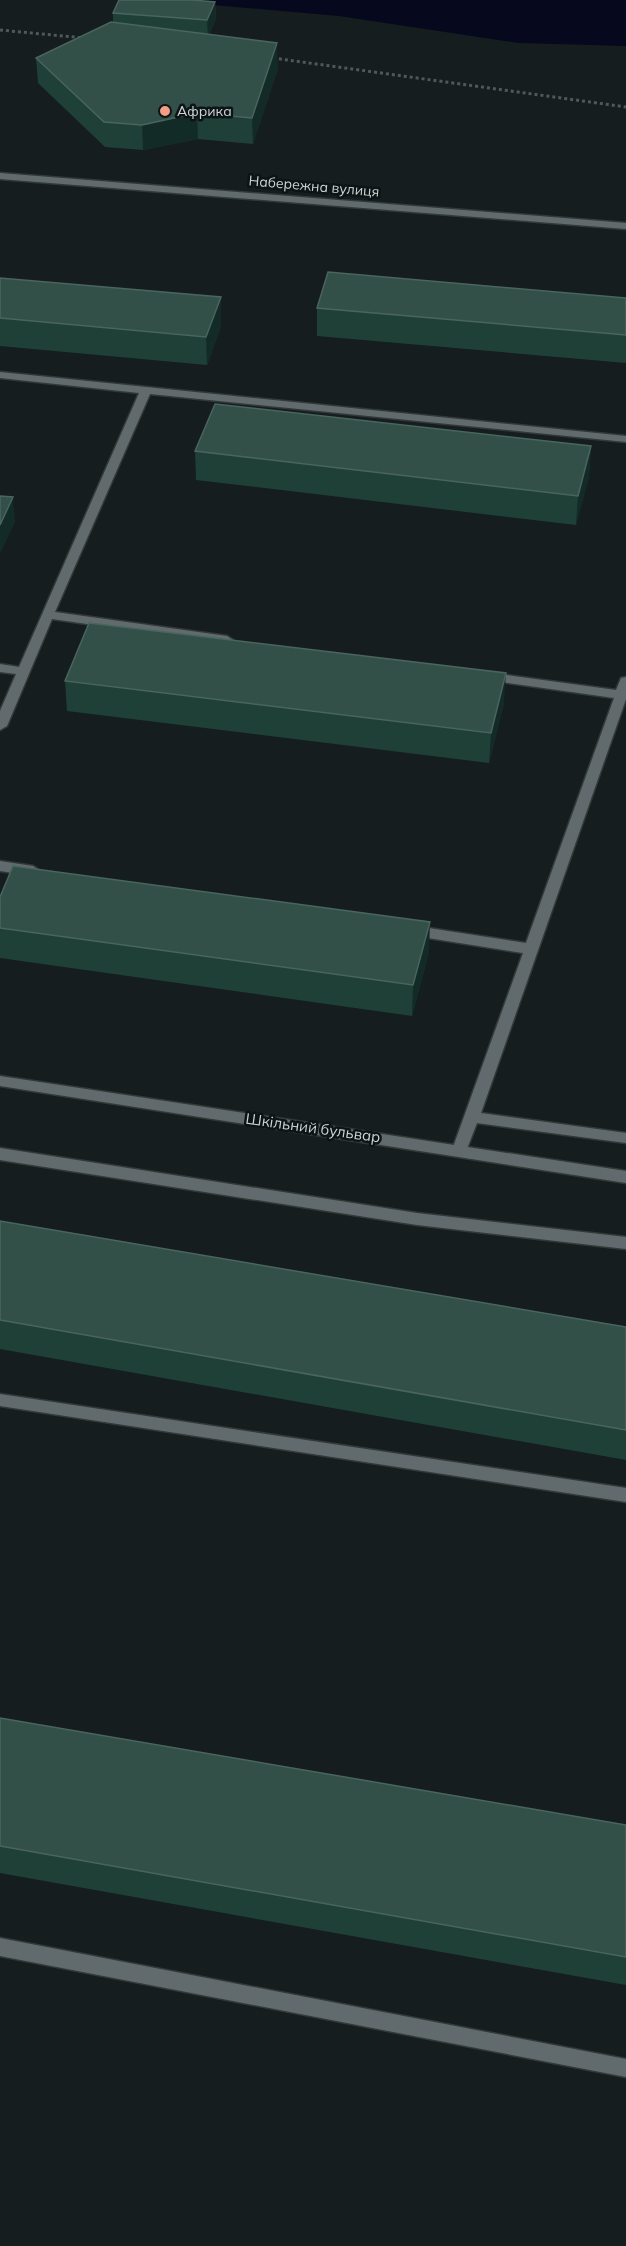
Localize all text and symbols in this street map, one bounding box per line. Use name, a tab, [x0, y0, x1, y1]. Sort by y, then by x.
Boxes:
place label: Африка	[177, 102, 232, 120]
marker: Африка	[158, 104, 172, 118]
street label: Набережна вулиця	[248, 171, 380, 201]
street label: Шкільний бульвар	[245, 1109, 382, 1146]

